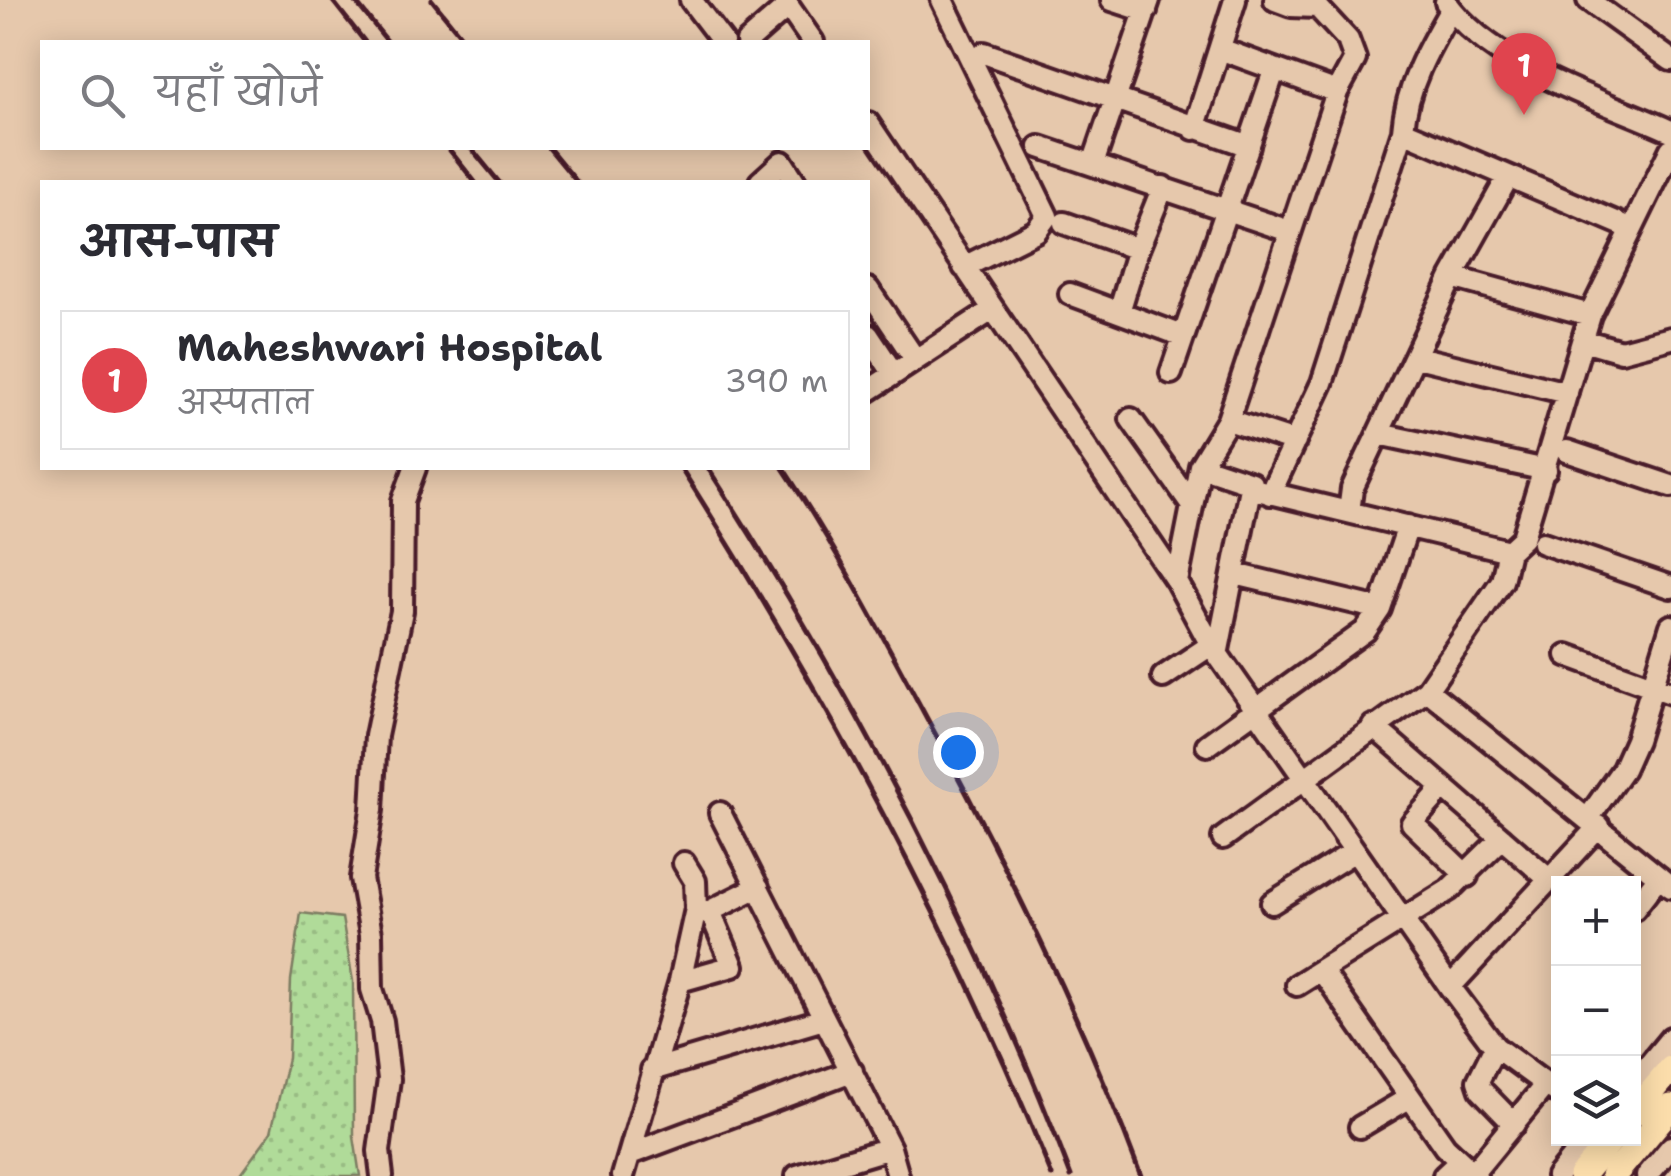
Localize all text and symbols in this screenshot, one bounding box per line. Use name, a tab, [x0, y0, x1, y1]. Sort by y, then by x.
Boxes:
pin: 1	[1492, 32, 1556, 115]
search box	[40, 40, 870, 150]
text: यहाँ खोजें	[155, 66, 322, 117]
icon: search	[75, 68, 130, 123]
text: आस-पास	[80, 213, 277, 269]
text: Maheshwari Hospital	[177, 322, 602, 373]
text: 1	[107, 359, 122, 402]
text: 390 m	[725, 359, 828, 402]
text: अस्पताल	[177, 381, 313, 424]
your location	[933, 727, 984, 778]
map controls	[1551, 876, 1641, 1146]
button: +	[1551, 876, 1641, 966]
button: −	[1551, 966, 1641, 1056]
button: layers	[1551, 1056, 1641, 1146]

